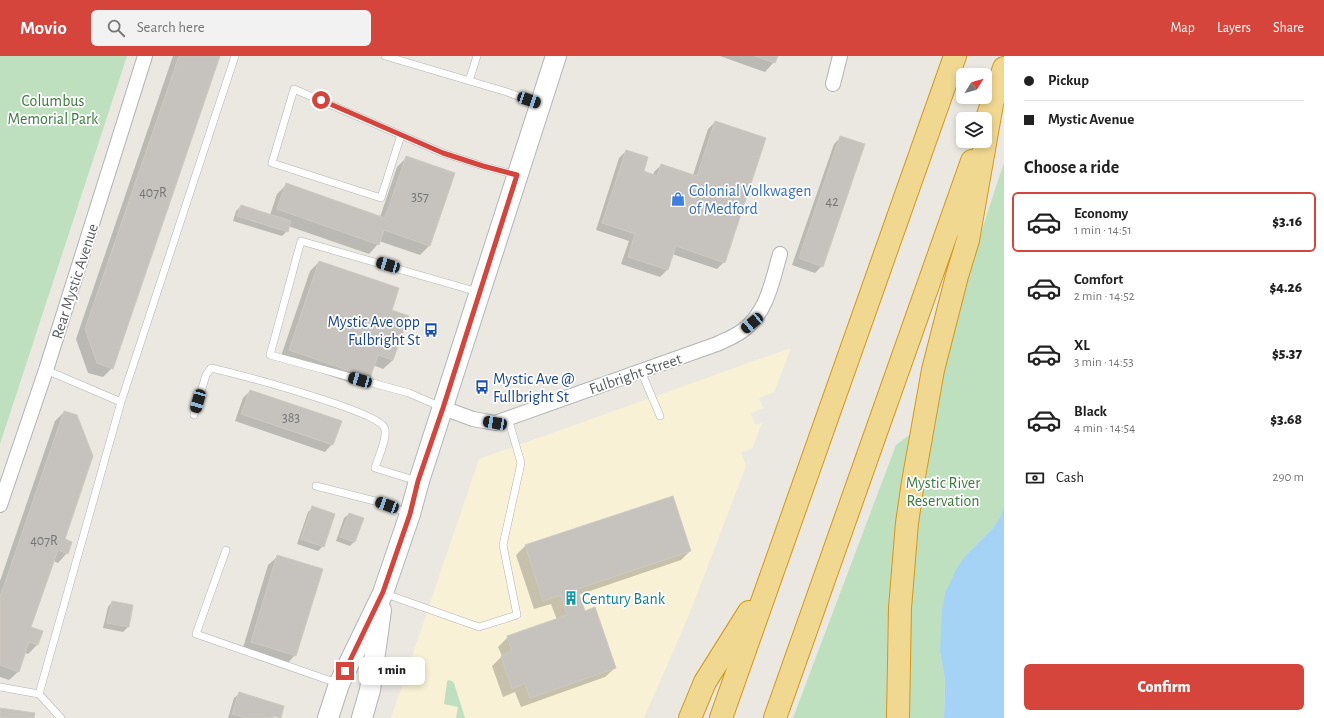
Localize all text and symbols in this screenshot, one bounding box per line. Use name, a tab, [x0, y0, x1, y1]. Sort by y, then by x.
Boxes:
search box	[91, 10, 371, 46]
icon: search	[105, 17, 127, 39]
text: Movio	[20, 19, 67, 38]
text: Search here	[137, 20, 205, 35]
text: Map	[1170, 21, 1195, 35]
text: Layers	[1217, 21, 1251, 35]
text: Share	[1273, 21, 1304, 35]
north arrow	[956, 68, 992, 104]
map controls	[956, 68, 992, 148]
text: Pickup	[1048, 73, 1089, 88]
car	[516, 90, 542, 110]
route start	[312, 91, 330, 109]
park label: Columbus Memorial Park	[8, 93, 99, 127]
button: layers	[956, 112, 992, 148]
text: Mystic Avenue	[1048, 112, 1134, 127]
text: Choose a ride	[1024, 159, 1119, 177]
place label: Colonial Volkwagen of Medford	[689, 183, 811, 217]
house number: 407R	[139, 186, 167, 200]
house number: 357	[411, 190, 429, 204]
shop icon: Colonial Volkwagen of Medford	[670, 191, 686, 207]
house number: 42	[825, 195, 839, 209]
icon: car	[1026, 204, 1062, 240]
text: Economy	[1074, 206, 1128, 221]
text: $3.16	[1272, 214, 1302, 229]
street label: Rear Mystic Avenue	[49, 222, 102, 341]
text: 1 min · 14:51	[1074, 224, 1132, 237]
car	[375, 256, 401, 274]
icon: car	[1026, 270, 1062, 306]
text: Comfort	[1074, 272, 1123, 287]
text: $4.26	[1269, 280, 1302, 295]
text: 2 min · 14:52	[1074, 290, 1135, 303]
car	[739, 311, 765, 335]
place label: Mystic Ave opp Fulbright St	[328, 314, 420, 348]
bus stop icon: Mystic Ave opp Fulbright St	[423, 322, 439, 338]
icon: car	[1026, 336, 1062, 372]
text: XL	[1074, 338, 1090, 353]
text: $5.37	[1272, 346, 1302, 361]
street label: Fulbright Street	[587, 351, 684, 397]
text: 3 min · 14:53	[1074, 356, 1134, 369]
car	[347, 371, 373, 389]
place label: Mystic Ave @ Fullbright St	[493, 371, 575, 405]
bus stop icon: Mystic Ave @ Fullbright St	[474, 379, 490, 395]
car	[189, 388, 207, 414]
icon: car	[1026, 402, 1062, 438]
text: Black	[1074, 404, 1107, 419]
house number: 383	[282, 411, 300, 425]
text: $3.68	[1270, 412, 1302, 427]
car	[482, 415, 508, 431]
text: 4 min · 14:54	[1074, 422, 1135, 435]
icon: cash	[1024, 467, 1046, 489]
text: Cash	[1056, 470, 1084, 485]
text: 290 m	[1273, 471, 1304, 484]
park label: Mystic River Reservation	[906, 475, 981, 509]
car	[374, 495, 400, 515]
house number: 407R	[30, 534, 58, 548]
building icon: Century Bank	[563, 590, 579, 606]
place label: Century Bank	[582, 591, 666, 608]
callout: 1 min	[359, 657, 425, 685]
route end	[336, 662, 354, 680]
text: 1 min	[378, 664, 406, 677]
button: Confirm	[1024, 664, 1304, 710]

